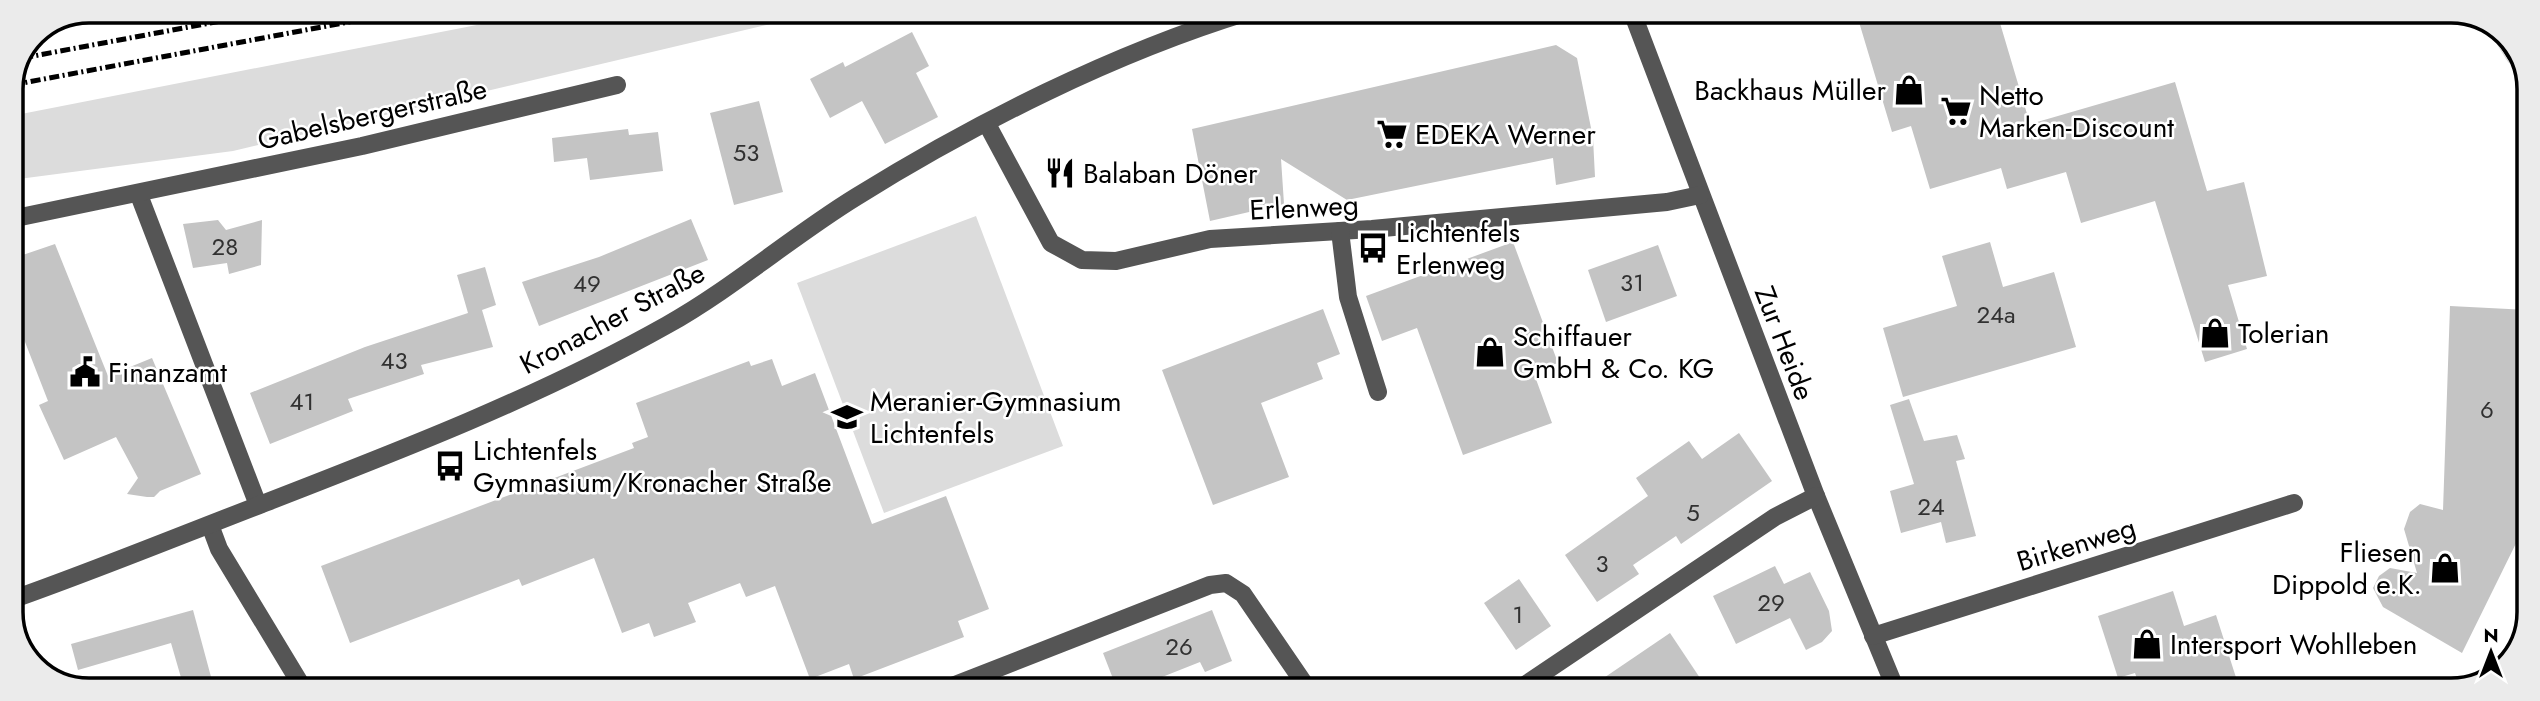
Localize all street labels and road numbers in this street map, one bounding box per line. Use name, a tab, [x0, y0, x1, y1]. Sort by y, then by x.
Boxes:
street label: Gabelsbergerstraße	[253, 68, 491, 161]
street label: Erlenweg	[1248, 184, 1360, 231]
street label: Kronacher Straße	[512, 252, 712, 385]
street label: Zur Heide	[1744, 280, 1825, 406]
street label: Birkenweg	[2012, 507, 2141, 582]

